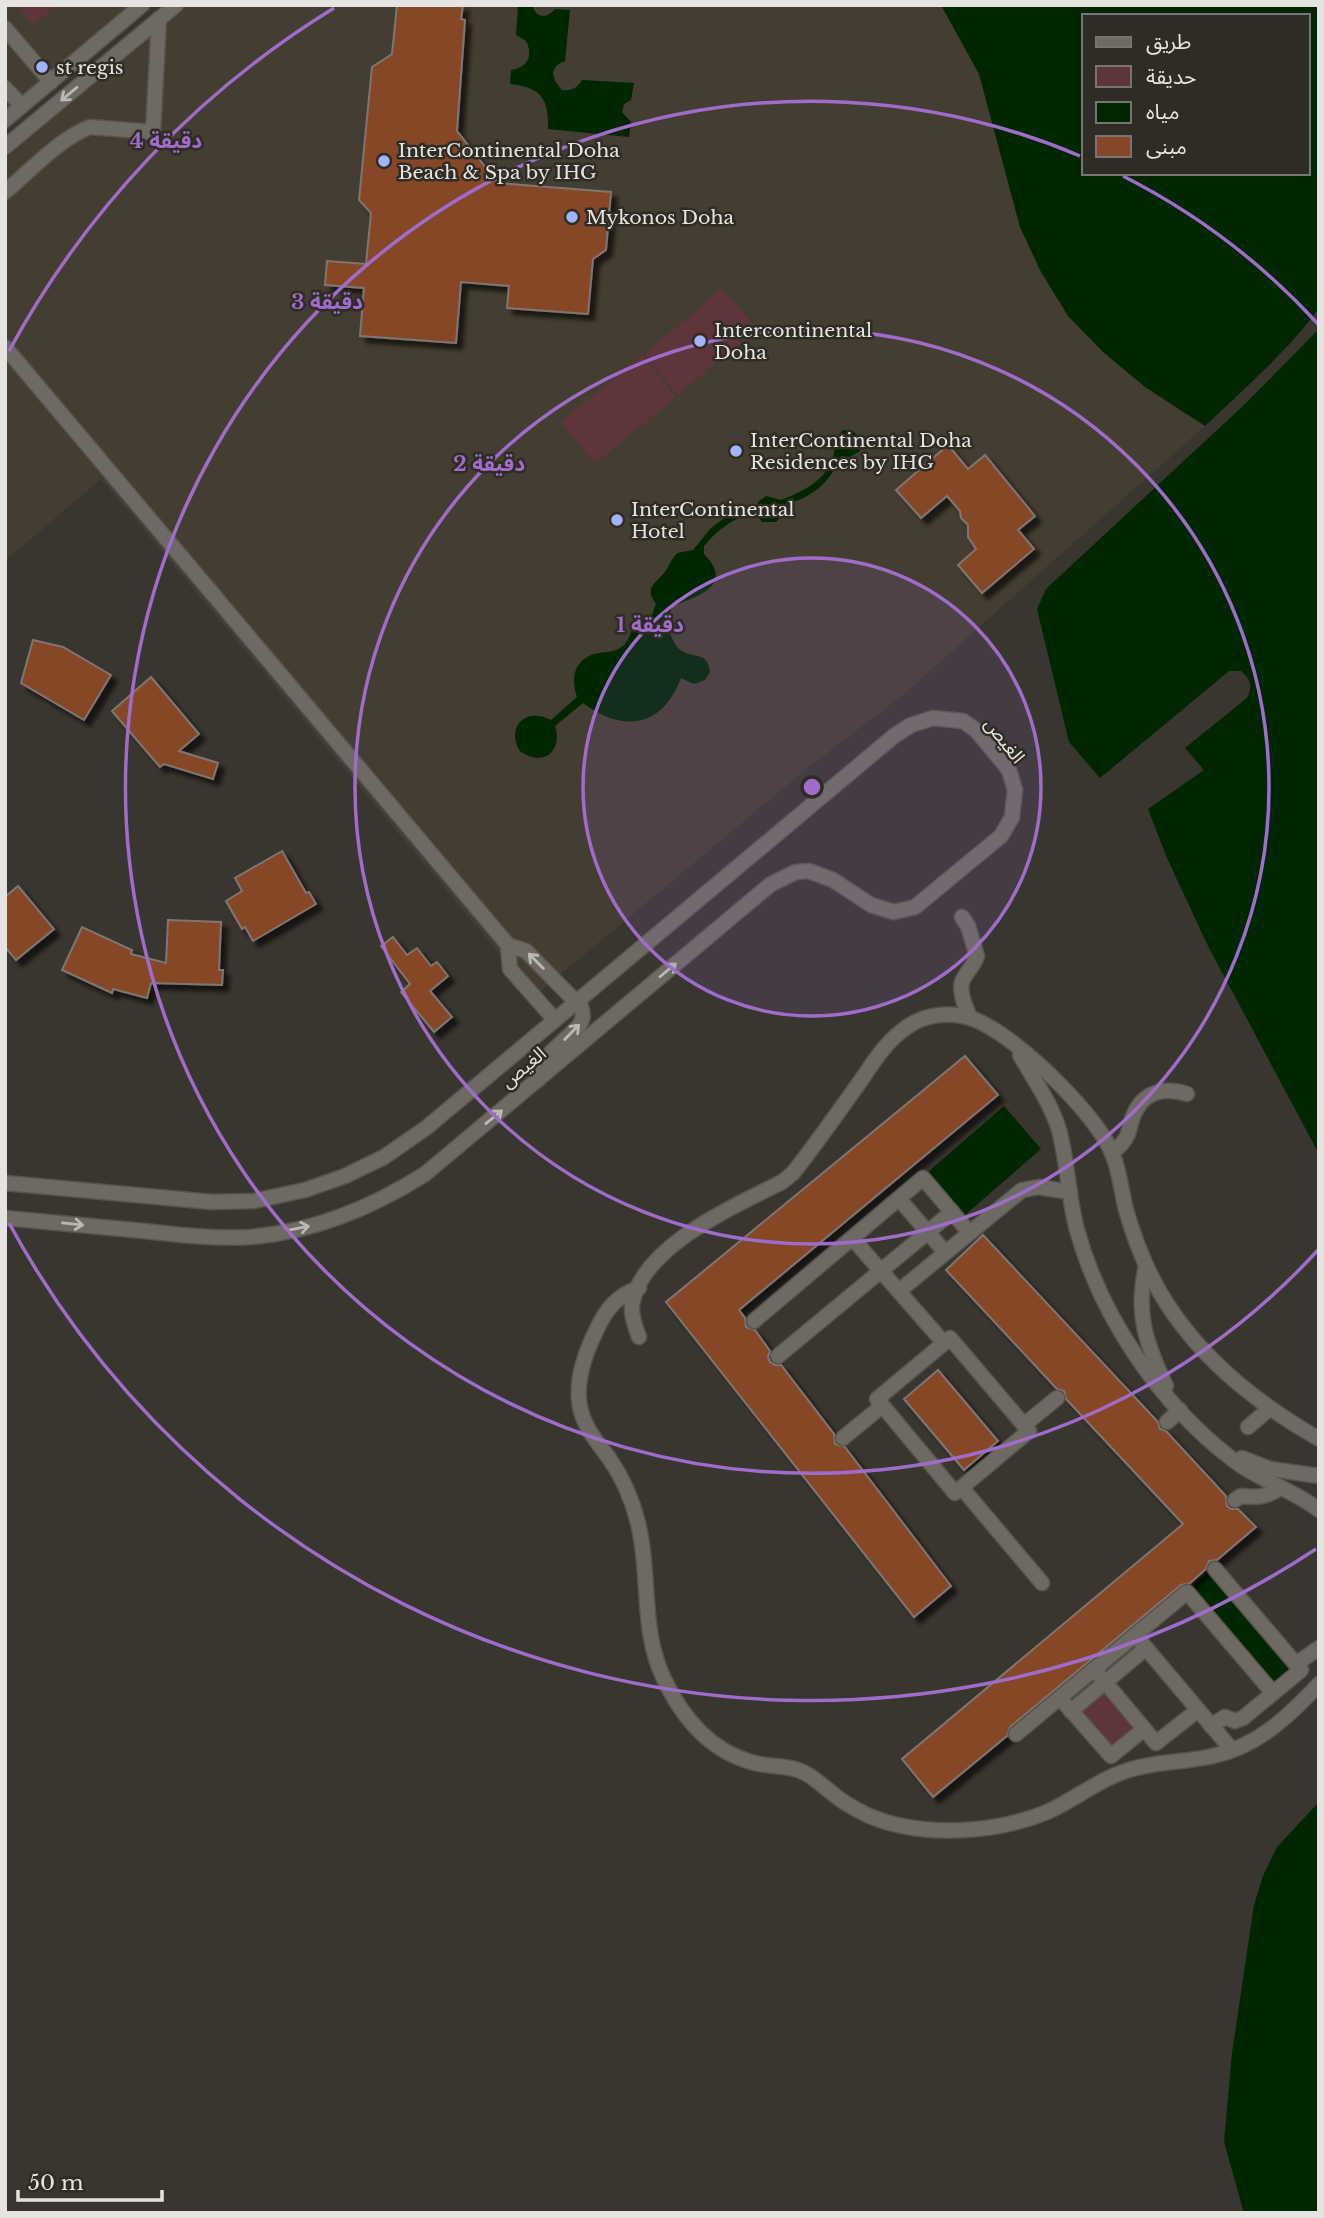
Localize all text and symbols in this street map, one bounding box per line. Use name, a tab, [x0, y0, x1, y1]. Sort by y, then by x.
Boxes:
legend	[1082, 14, 1310, 175]
text: طريق	[1146, 29, 1191, 55]
place label: st regis	[56, 56, 124, 79]
marker: st regis	[34, 59, 50, 75]
text: حديقة	[1146, 64, 1196, 90]
one-way arrow	[60, 86, 78, 102]
text: مياه	[1146, 99, 1179, 125]
text: 4 دقيقة	[130, 128, 202, 154]
text: مبنى	[1146, 134, 1187, 160]
place label: InterContinental Doha Beach & Spa by IHG	[398, 139, 620, 184]
marker: InterContinental Doha Beach & Spa by IHG	[376, 153, 392, 169]
place label: Mykonos Doha	[586, 206, 734, 229]
marker: Mykonos Doha	[564, 209, 580, 225]
text: 3 دقيقة	[291, 289, 363, 315]
place label: Intercontinental Doha	[714, 319, 872, 364]
marker: Intercontinental Doha	[692, 333, 708, 349]
place label: InterContinental Doha Residences by IHG	[750, 429, 972, 474]
marker: InterContinental Doha Residences by IHG	[728, 443, 744, 459]
text: 2 دقيقة	[453, 451, 525, 477]
place label: InterContinental Hotel	[631, 498, 794, 543]
marker: InterContinental Hotel	[609, 512, 625, 528]
text: 1 دقيقة	[616, 612, 684, 638]
street label: الغيص	[979, 713, 1030, 768]
centre of rings	[800, 775, 824, 799]
one-way arrow	[528, 952, 545, 969]
one-way arrow	[659, 963, 677, 978]
one-way arrow	[564, 1023, 580, 1041]
street label: الغيص	[496, 1042, 551, 1093]
one-way arrow	[485, 1109, 503, 1125]
one-way arrow	[61, 1218, 84, 1231]
one-way arrow	[287, 1220, 310, 1234]
scale bar	[18, 2158, 161, 2202]
text: 50 m	[28, 2170, 84, 2196]

